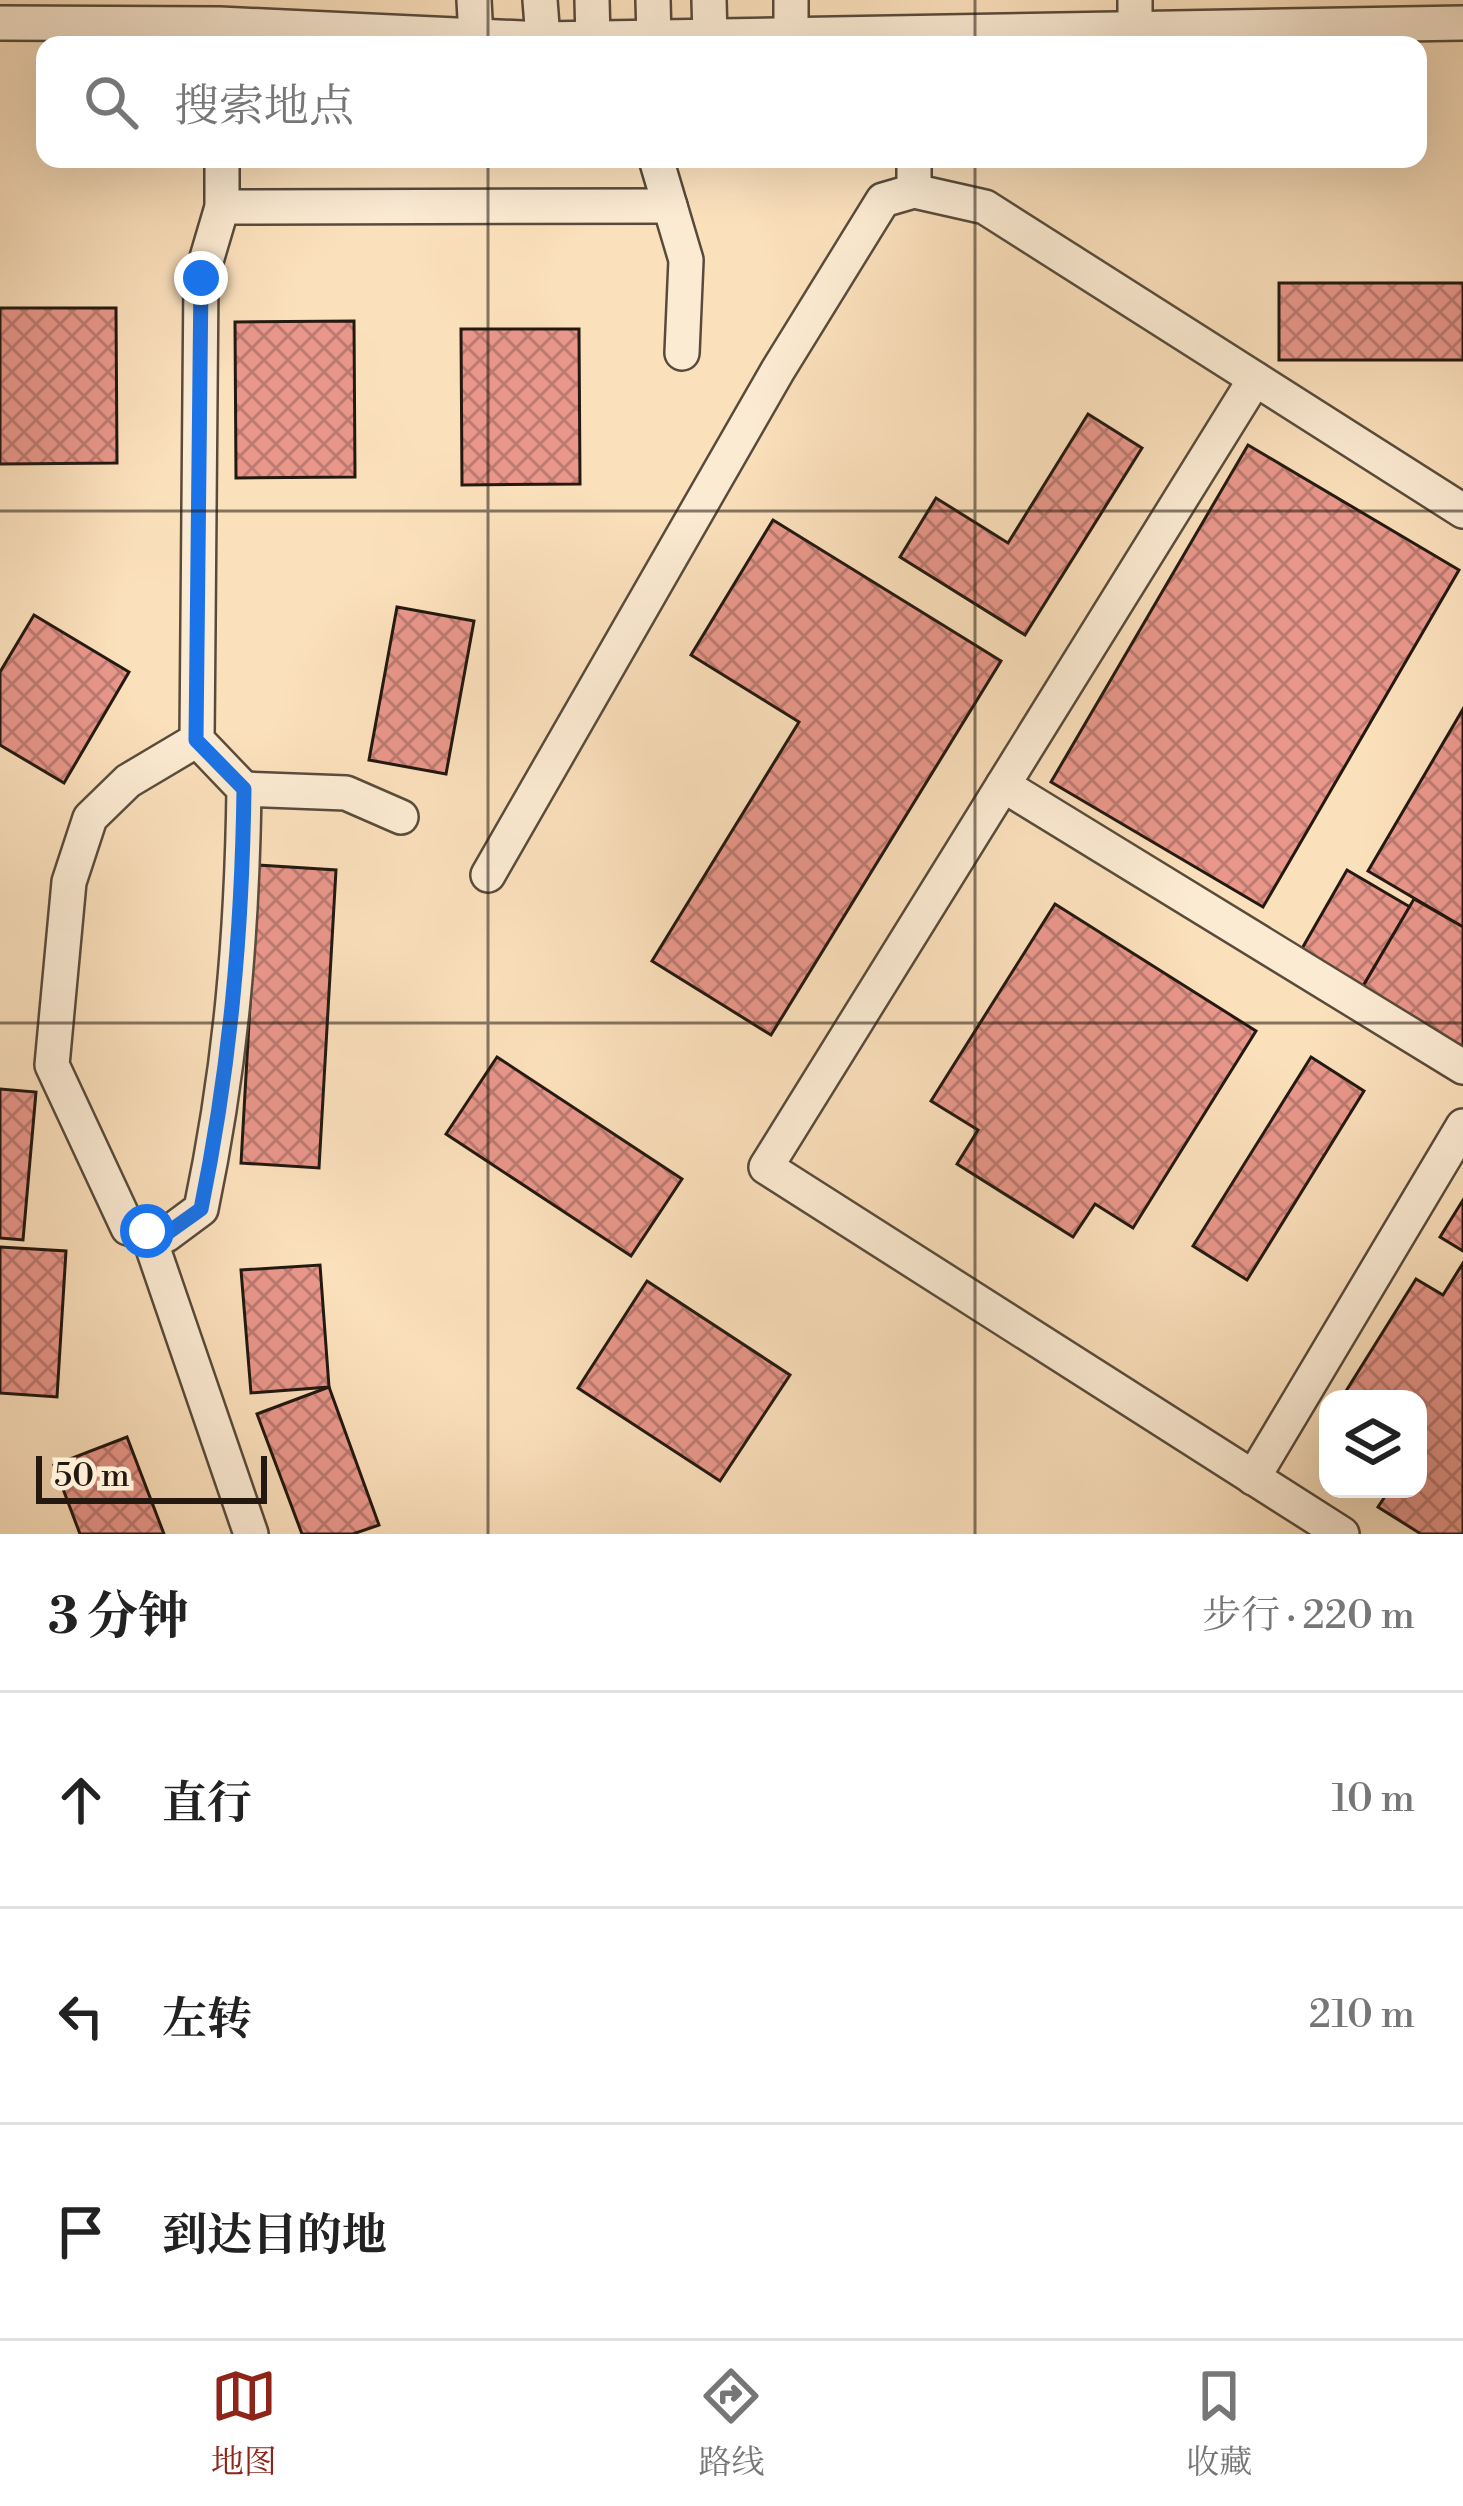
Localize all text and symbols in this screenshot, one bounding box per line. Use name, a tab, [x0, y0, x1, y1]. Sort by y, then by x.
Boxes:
search box	[36, 36, 1427, 168]
icon: search	[78, 69, 144, 135]
text: 搜索地点	[174, 79, 354, 136]
route end	[174, 251, 228, 305]
route start	[120, 1204, 174, 1258]
map controls	[1319, 1390, 1427, 1498]
button: layers	[1319, 1390, 1427, 1498]
scale bar	[36, 1450, 267, 1503]
text: 50 m	[54, 1456, 130, 1497]
text: 3 分钟	[48, 1586, 189, 1650]
text: 步行 · 220 m	[1202, 1592, 1415, 1641]
icon: ahead	[48, 1767, 114, 1833]
text: 10 m	[1331, 1775, 1415, 1824]
text: 直行	[162, 1776, 252, 1833]
icon: left	[48, 1983, 114, 2049]
text: 210 m	[1309, 1991, 1415, 2040]
text: 左转	[162, 1992, 252, 2049]
icon: arrive	[48, 2199, 114, 2265]
text: 到达目的地	[162, 2208, 387, 2265]
tab: 地图	[211, 2363, 277, 2484]
tab: 路线	[698, 2363, 764, 2484]
tab: 收藏	[1186, 2363, 1252, 2484]

